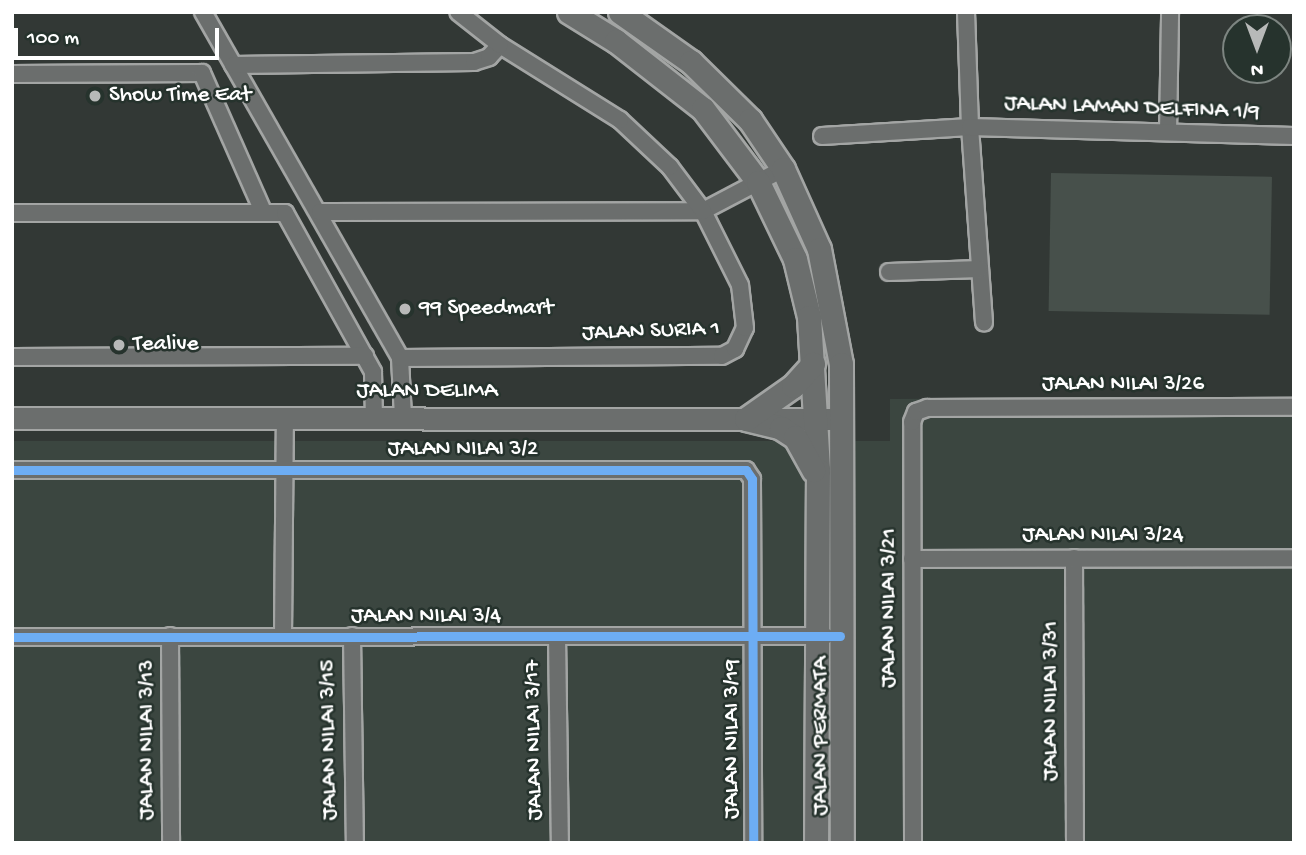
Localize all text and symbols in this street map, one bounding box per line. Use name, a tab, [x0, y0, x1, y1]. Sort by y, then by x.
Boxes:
scale bar	[18, 14, 222, 58]
north arrow	[1222, 14, 1292, 84]
text: 100 m	[27, 27, 79, 52]
text: N	[1251, 57, 1263, 80]
place label: Show Time Eat	[109, 82, 251, 110]
marker: Show Time Eat	[87, 88, 103, 104]
street label: JALAN LAMAN DELFINA 1/9	[1004, 91, 1260, 127]
place label: 99 Speedmart	[419, 295, 553, 323]
marker: 99 Speedmart	[397, 301, 413, 317]
street label: JALAN SURIA 1	[582, 316, 720, 348]
place label: Tealive	[133, 331, 199, 359]
marker: Tealive	[111, 337, 127, 353]
street label: JALAN NILAI 3/26	[1042, 371, 1204, 399]
street label: JALAN DELIMA	[357, 378, 497, 406]
street label: JALAN NILAI 3/2	[388, 436, 538, 464]
street label: JALAN NILAI 3/24	[1022, 522, 1184, 550]
street label: JALAN NILAI 3/21	[876, 528, 904, 688]
street label: JALAN NILAI 3/4	[351, 603, 501, 631]
street label: JALAN NILAI 3/31	[1038, 621, 1066, 781]
street label: JALAN PERMATA	[808, 656, 836, 816]
street label: JALAN NILAI 3/15	[315, 659, 345, 821]
street label: JALAN NILAI 3/19	[719, 659, 747, 819]
street label: JALAN NILAI 3/13	[134, 660, 162, 820]
street label: JALAN NILAI 3/17	[520, 660, 550, 820]

